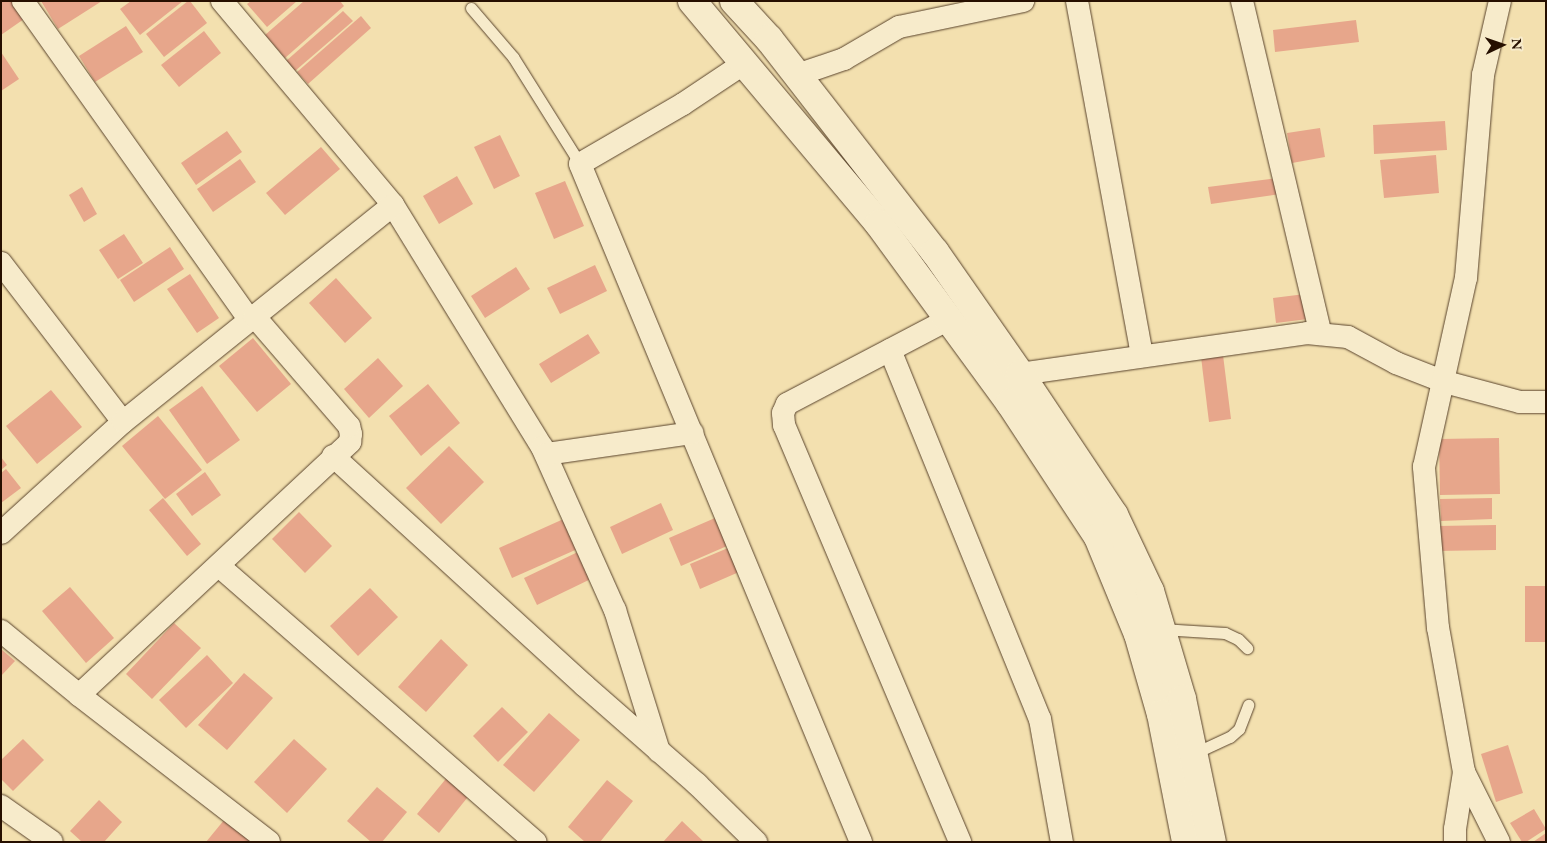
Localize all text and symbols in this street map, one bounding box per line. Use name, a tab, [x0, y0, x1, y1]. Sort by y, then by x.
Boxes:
north arrow	[1477, 20, 1527, 70]
text: N	[1508, 38, 1526, 50]

